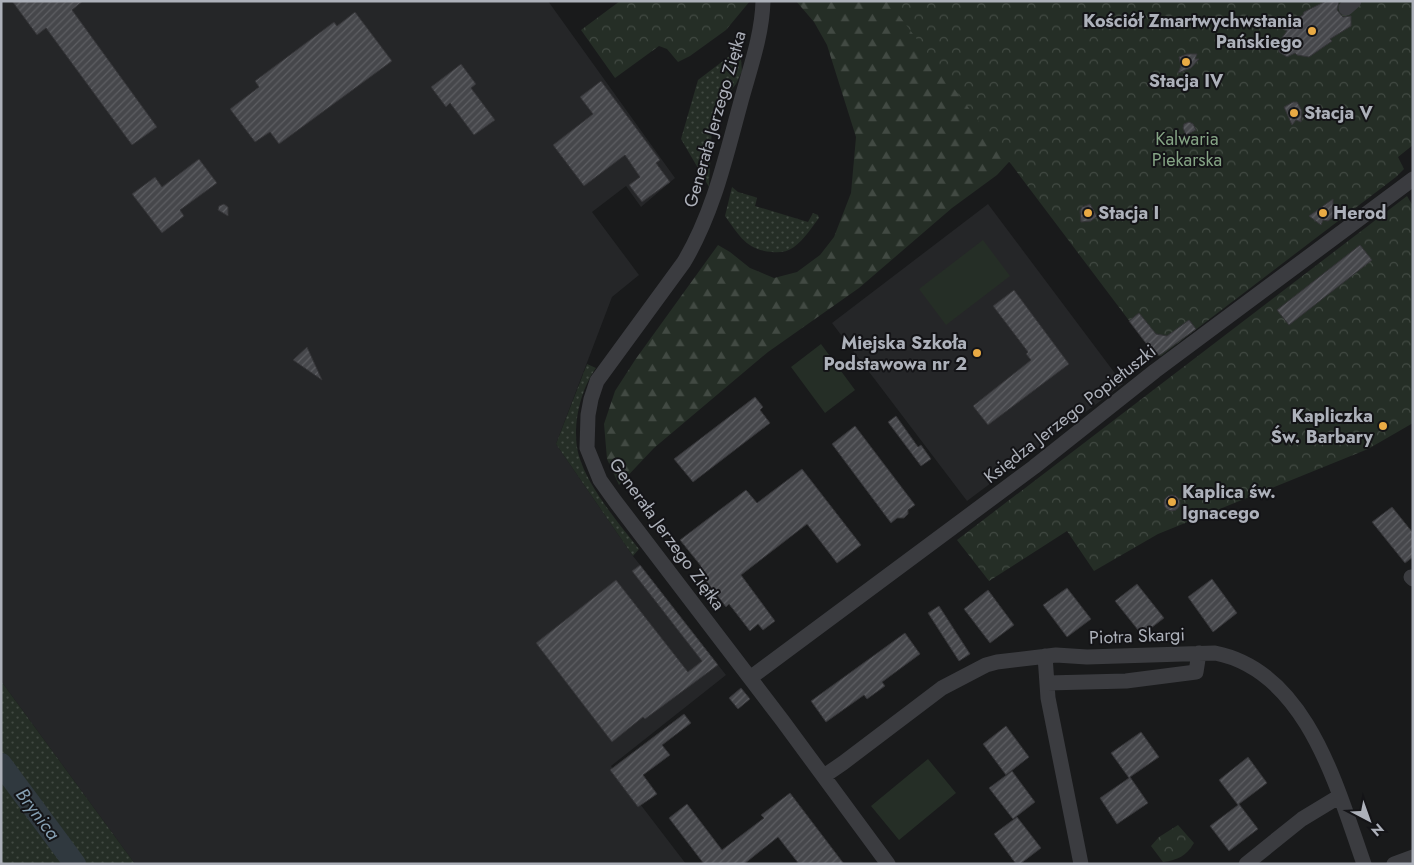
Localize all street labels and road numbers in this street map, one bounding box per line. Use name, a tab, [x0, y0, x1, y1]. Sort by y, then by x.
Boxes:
street label: Generała Jerzego Ziętka	[677, 28, 753, 210]
street label: Księdza Jerzego Popiełuszki	[978, 338, 1162, 490]
street label: Generała Jerzego Ziętka	[603, 452, 731, 616]
street label: Piotra Skargi	[1088, 621, 1186, 651]

